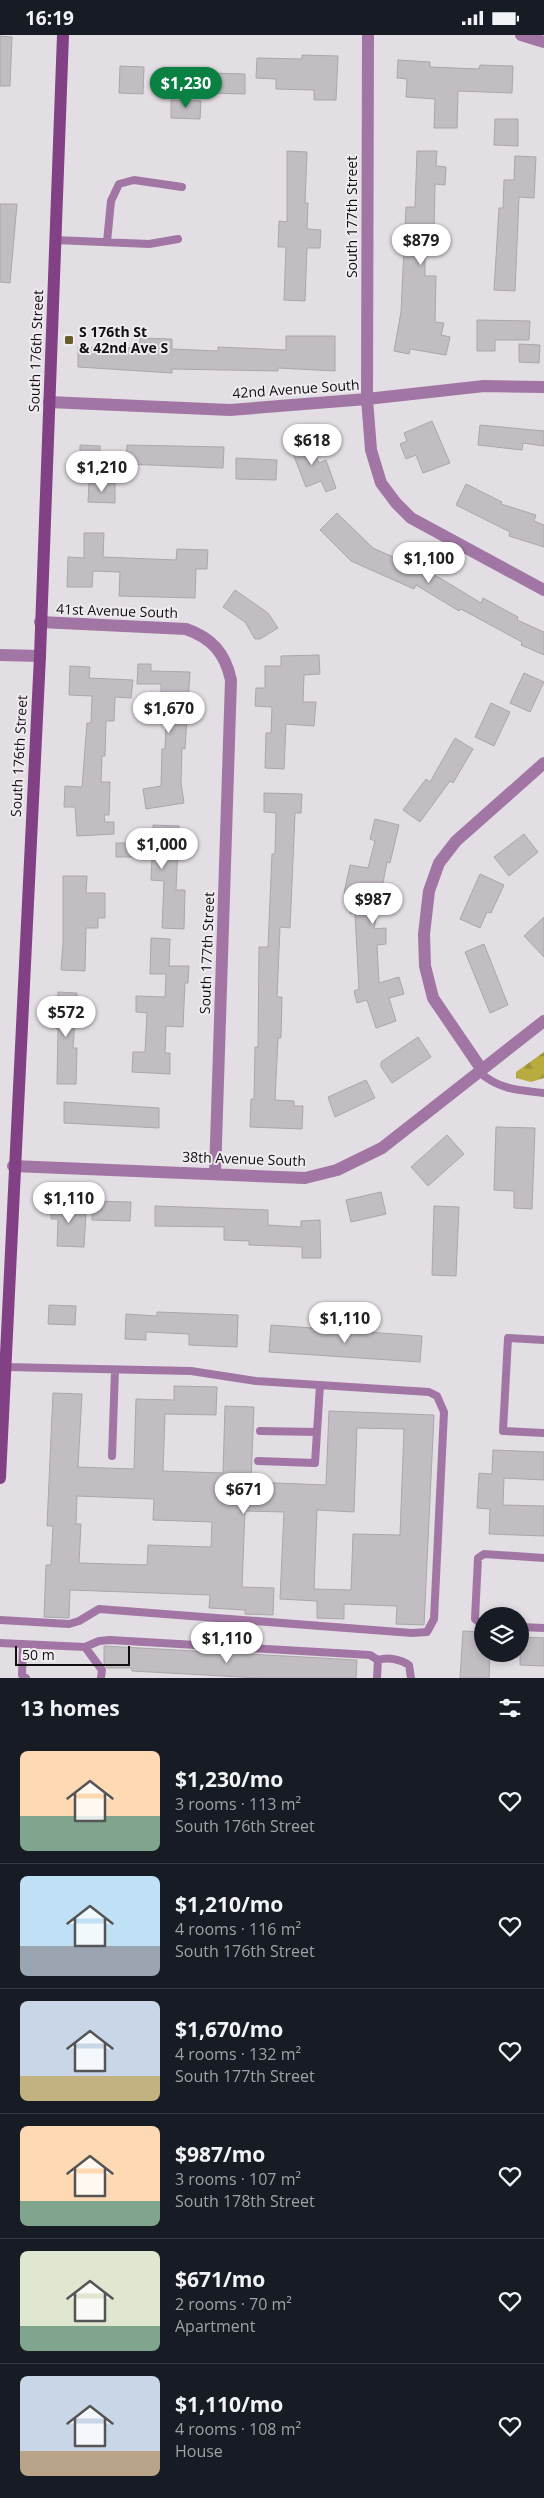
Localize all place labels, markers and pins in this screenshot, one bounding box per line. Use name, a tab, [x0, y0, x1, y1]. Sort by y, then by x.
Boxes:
pin: $1,230	[145, 67, 227, 109]
pin: $879	[391, 223, 451, 266]
place label: S 176th St & 42nd Ave S	[79, 322, 168, 357]
marker: S 176th St & 42nd Ave S	[63, 334, 75, 346]
pin: $618	[282, 423, 342, 466]
pin: $1,210	[61, 451, 143, 493]
pin: $1,100	[388, 541, 470, 584]
pin: $1,670	[128, 691, 210, 734]
pin: $1,000	[121, 827, 203, 870]
pin: $987	[343, 883, 403, 925]
pin: $572	[36, 995, 96, 1038]
pin: $1,110	[28, 1181, 110, 1224]
pin: $1,110	[304, 1301, 386, 1344]
pin: $671	[214, 1473, 274, 1515]
pin: $1,110	[186, 1621, 268, 1664]

